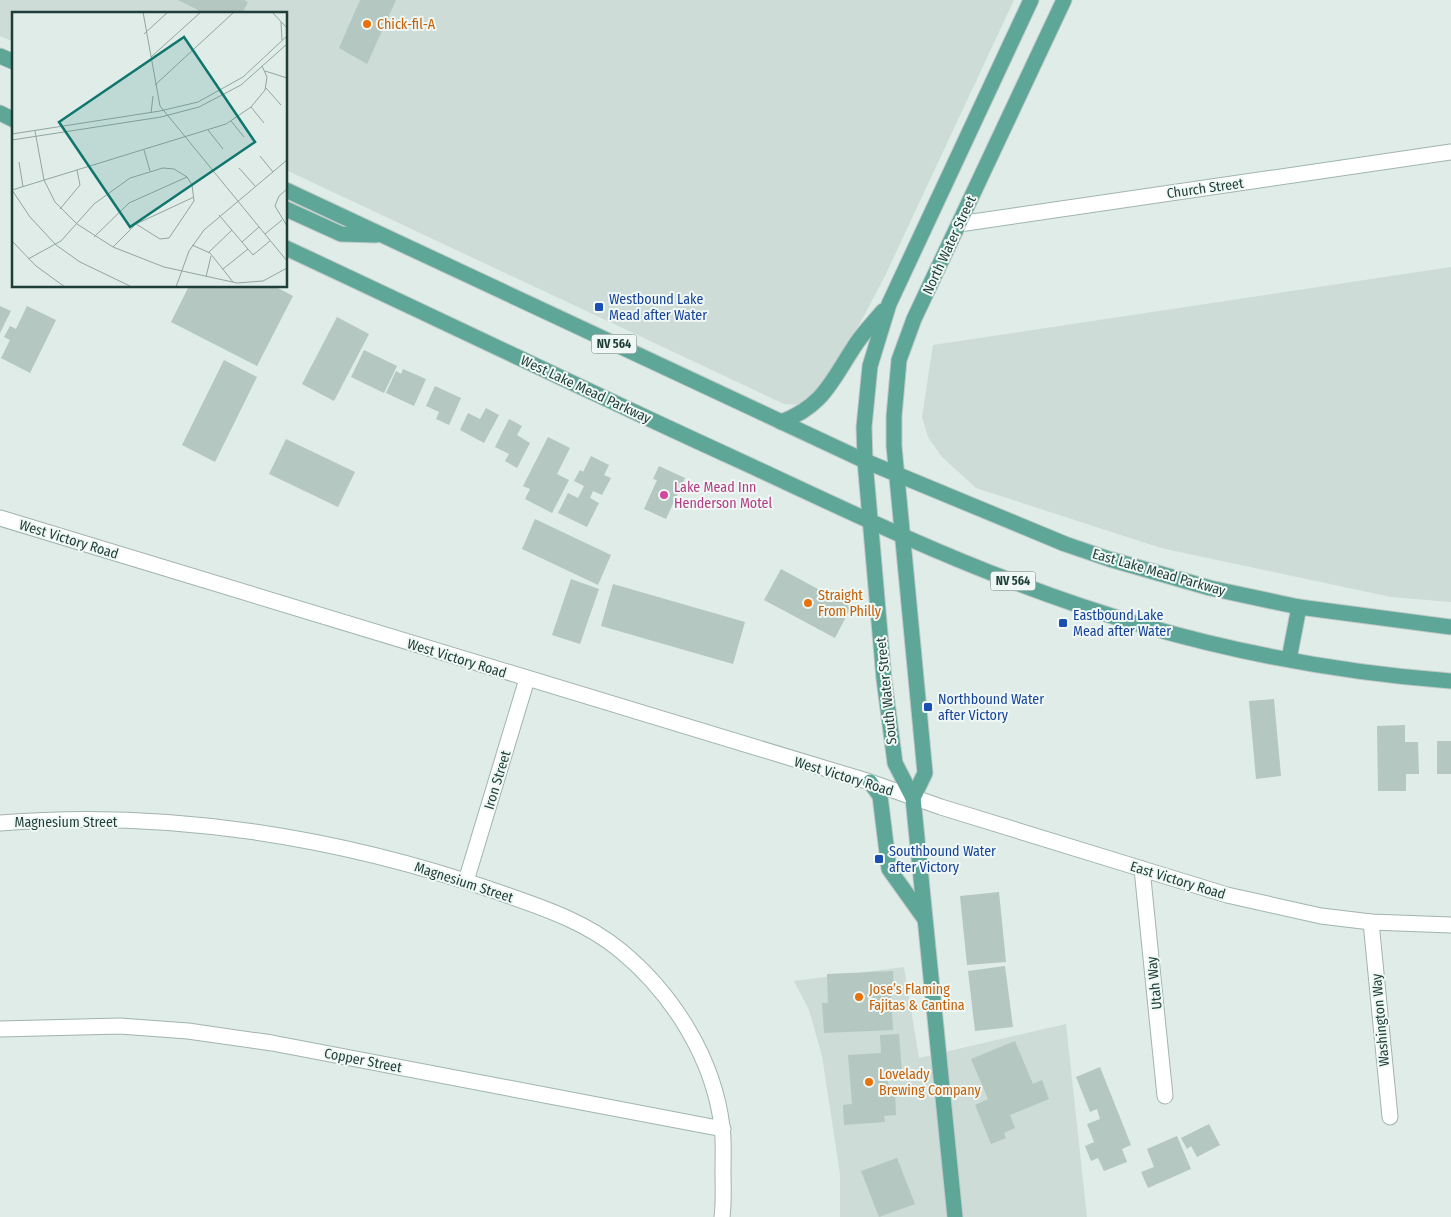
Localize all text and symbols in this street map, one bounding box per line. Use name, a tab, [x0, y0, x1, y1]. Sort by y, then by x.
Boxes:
inset map	[12, 12, 288, 288]
place label: Chick-fil-A	[377, 16, 436, 33]
marker: Chick-fil-A	[361, 18, 373, 30]
street label: Church Street	[1166, 175, 1245, 202]
street label: North Water Street	[919, 193, 980, 297]
place label: Westbound Lake Mead after Water	[609, 291, 707, 324]
marker: Westbound Lake Mead after Water	[593, 301, 605, 313]
road number: NV 564	[592, 334, 636, 354]
street label: West Lake Mead Parkway	[518, 352, 654, 427]
place label: Lake Mead Inn Henderson Motel	[674, 479, 772, 512]
marker: Lake Mead Inn Henderson Motel	[658, 489, 670, 501]
street label: West Victory Road	[17, 516, 121, 563]
street label: East Lake Mead Parkway	[1090, 545, 1228, 600]
road number: NV 564	[990, 572, 1036, 590]
place label: Straight From Philly	[818, 587, 882, 620]
marker: Straight From Philly	[802, 597, 814, 609]
place label: Eastbound Lake Mead after Water	[1073, 607, 1171, 640]
marker: Eastbound Lake Mead after Water	[1057, 617, 1069, 629]
street label: West Victory Road	[405, 635, 509, 682]
street label: South Water Street	[872, 636, 901, 745]
place label: Northbound Water after Victory	[938, 691, 1044, 724]
marker: Northbound Water after Victory	[922, 701, 934, 713]
street label: Iron Street	[480, 748, 515, 812]
street label: West Victory Road	[792, 753, 896, 800]
street label: Magnesium Street	[15, 814, 118, 831]
place label: Southbound Water after Victory	[889, 843, 996, 876]
marker: Southbound Water after Victory	[873, 853, 885, 865]
street label: Magnesium Street	[412, 858, 516, 907]
street label: East Victory Road	[1128, 858, 1228, 903]
street label: Utah Way	[1143, 955, 1166, 1010]
street label: Washington Way	[1368, 972, 1393, 1067]
place label: Jose’s Flaming Fajitas & Cantina	[869, 981, 965, 1014]
marker: Jose’s Flaming Fajitas & Cantina	[853, 991, 865, 1003]
street label: Copper Street	[323, 1045, 404, 1076]
place label: Lovelady Brewing Company	[879, 1066, 981, 1099]
marker: Lovelady Brewing Company	[863, 1076, 875, 1088]

